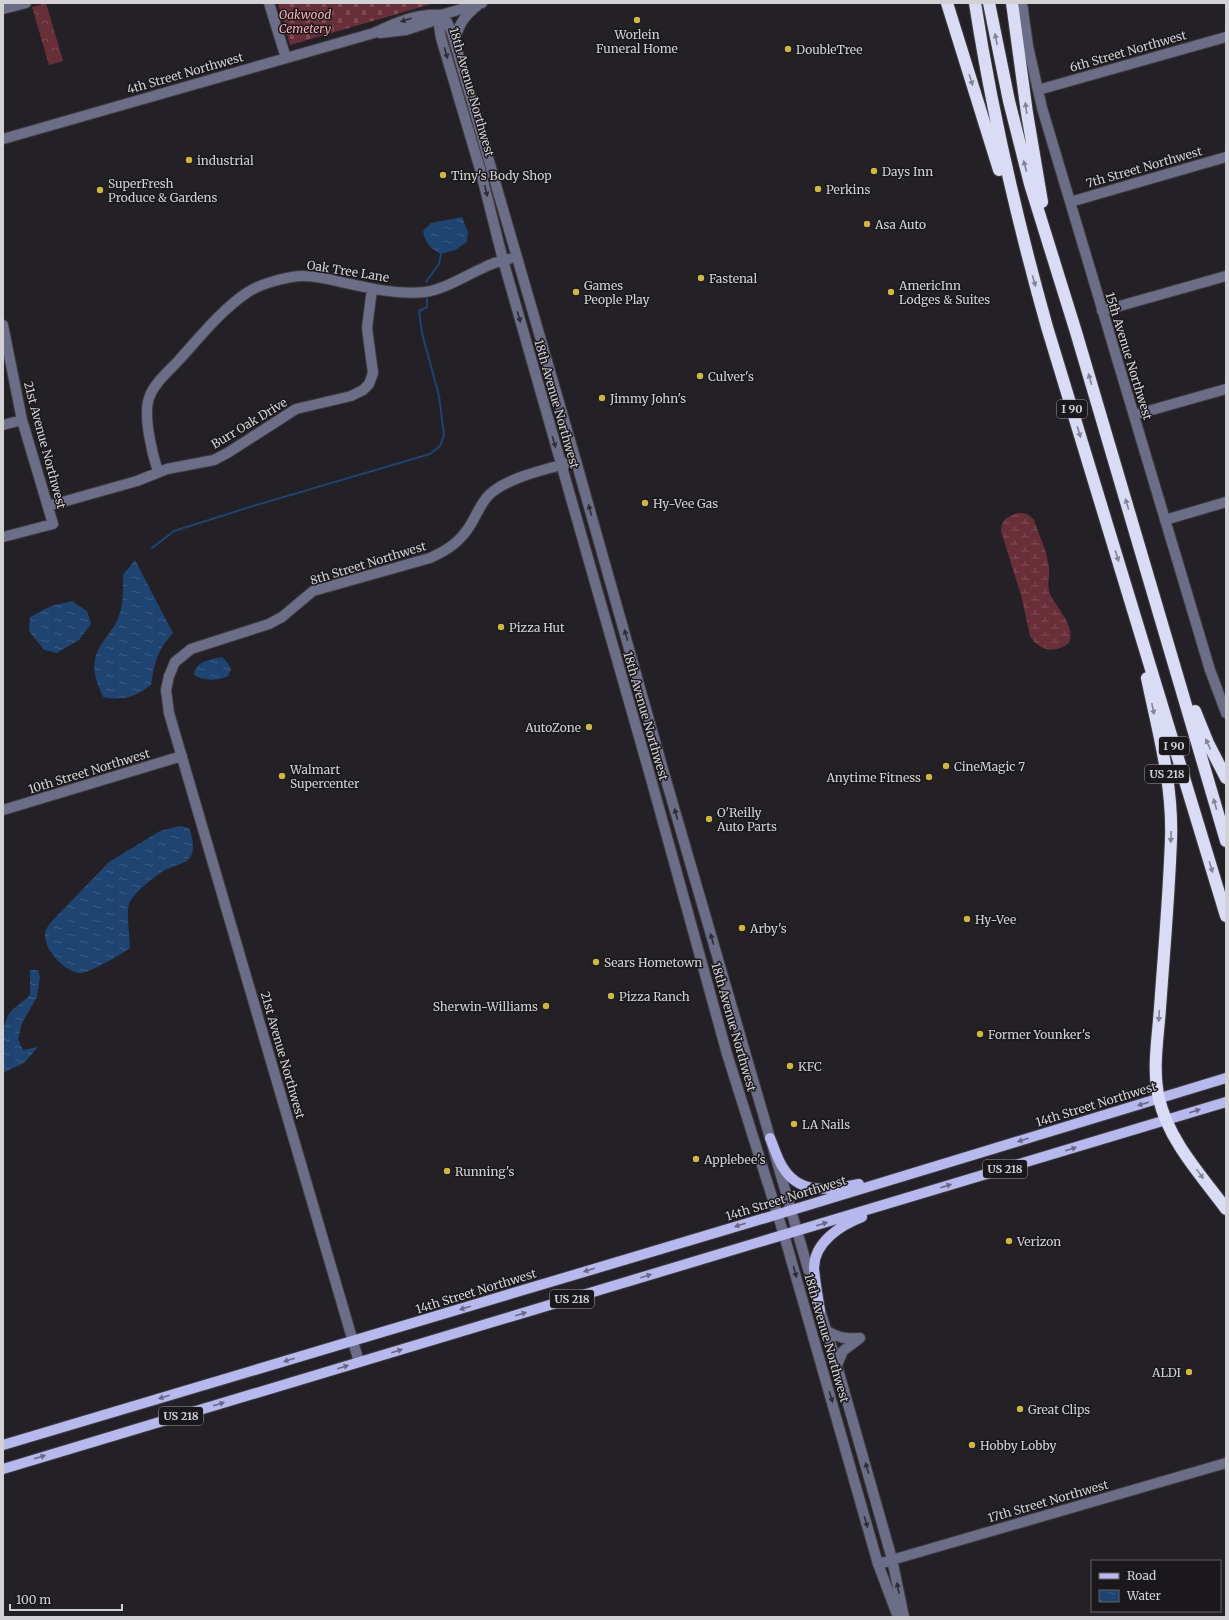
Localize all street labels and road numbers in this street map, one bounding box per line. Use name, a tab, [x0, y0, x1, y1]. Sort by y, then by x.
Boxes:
street label: 18th Avenue Northwest	[446, 26, 498, 158]
street label: 6th Street Northwest	[1068, 27, 1188, 75]
street label: 4th Street Northwest	[125, 49, 245, 97]
street label: 7th Street Northwest	[1084, 143, 1204, 191]
street label: Oak Tree Lane	[306, 257, 390, 285]
street label: 15th Avenue Northwest	[1102, 290, 1156, 422]
street label: 18th Avenue Northwest	[531, 338, 583, 470]
street label: 21st Avenue Northwest	[21, 380, 69, 511]
street label: Burr Oak Drive	[208, 394, 290, 452]
road number: I 90	[1057, 400, 1087, 418]
street label: 8th Street Northwest	[308, 538, 428, 588]
street label: 18th Avenue Northwest	[620, 650, 672, 782]
road number: I 90	[1159, 737, 1189, 755]
street label: 10th Street Northwest	[27, 745, 152, 797]
road number: US 218	[1145, 765, 1189, 783]
street label: 18th Avenue Northwest	[708, 961, 760, 1093]
street label: 21st Avenue Northwest	[258, 990, 308, 1121]
street label: 14th Street Northwest	[1034, 1078, 1158, 1130]
road number: US 218	[983, 1160, 1027, 1178]
street label: 14th Street Northwest	[724, 1172, 848, 1224]
street label: 14th Street Northwest	[414, 1265, 538, 1317]
street label: 18th Avenue Northwest	[801, 1272, 853, 1404]
road number: US 218	[550, 1290, 594, 1308]
road number: US 218	[159, 1407, 203, 1425]
street label: 17th Street Northwest	[986, 1476, 1110, 1525]

